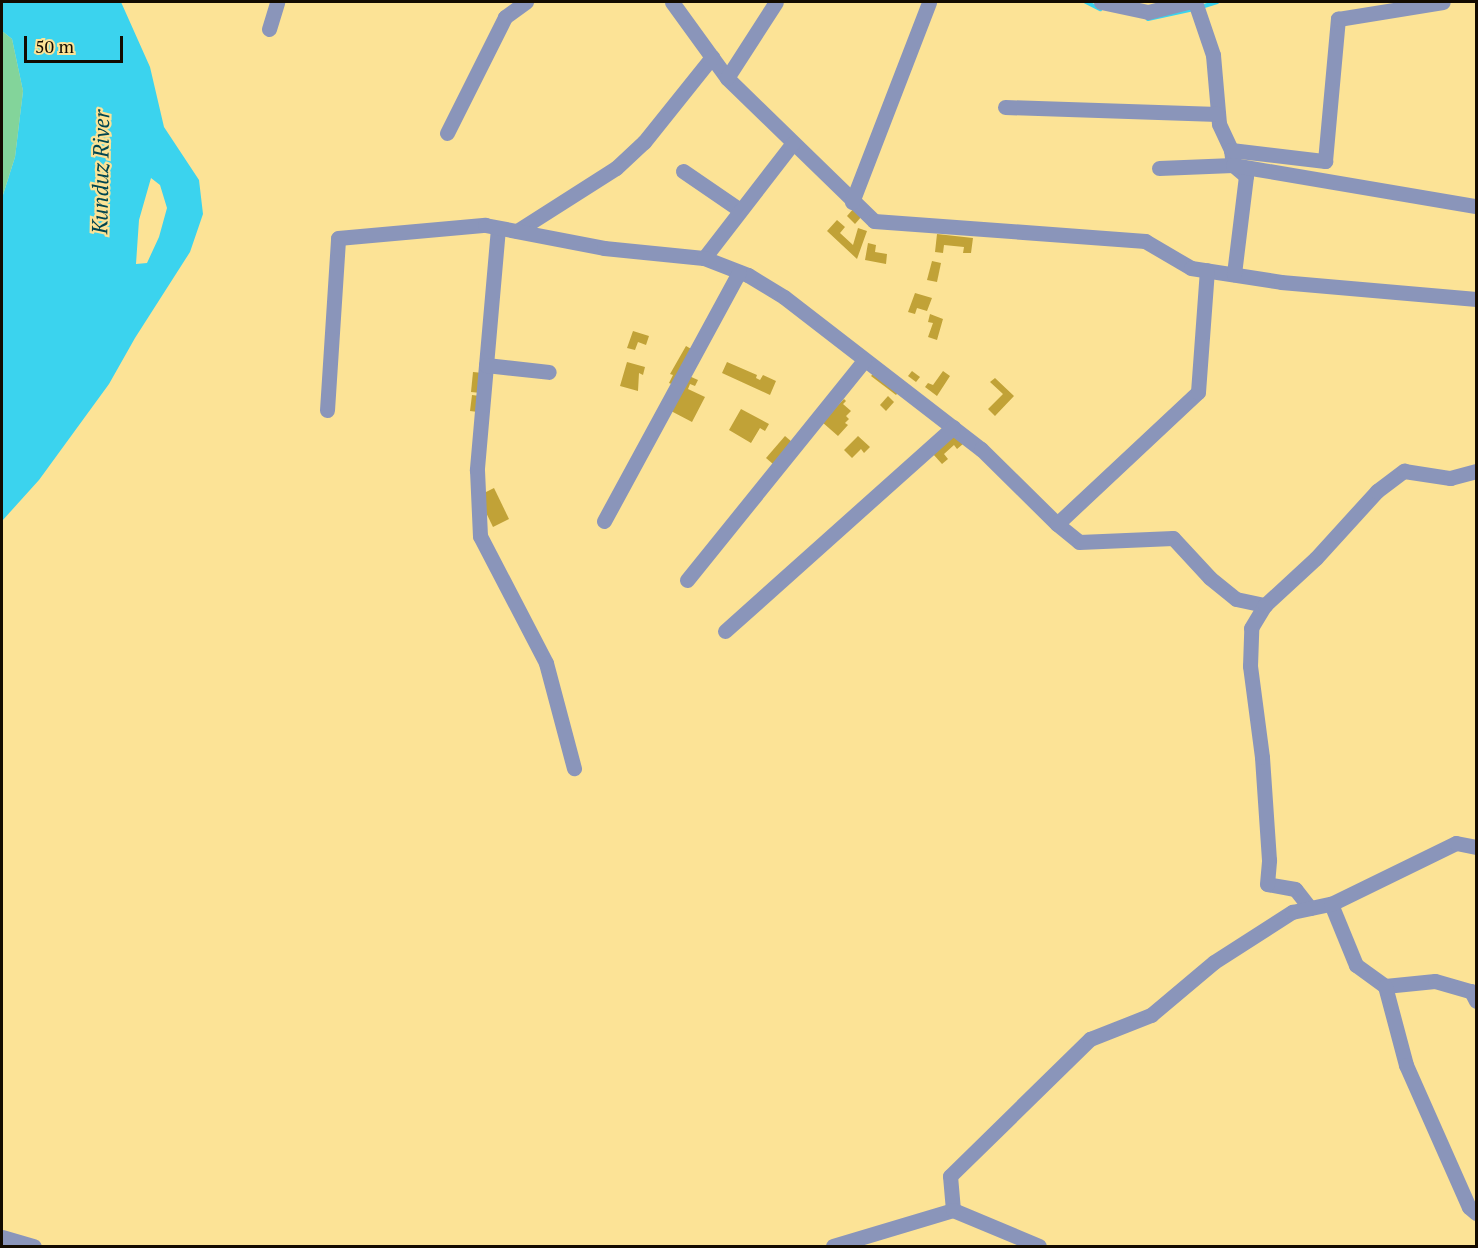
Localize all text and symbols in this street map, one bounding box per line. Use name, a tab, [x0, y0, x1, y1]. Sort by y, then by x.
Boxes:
scale bar	[27, 24, 126, 62]
text: 50 m	[35, 34, 74, 58]
water label: Kunduz River	[86, 110, 114, 234]

